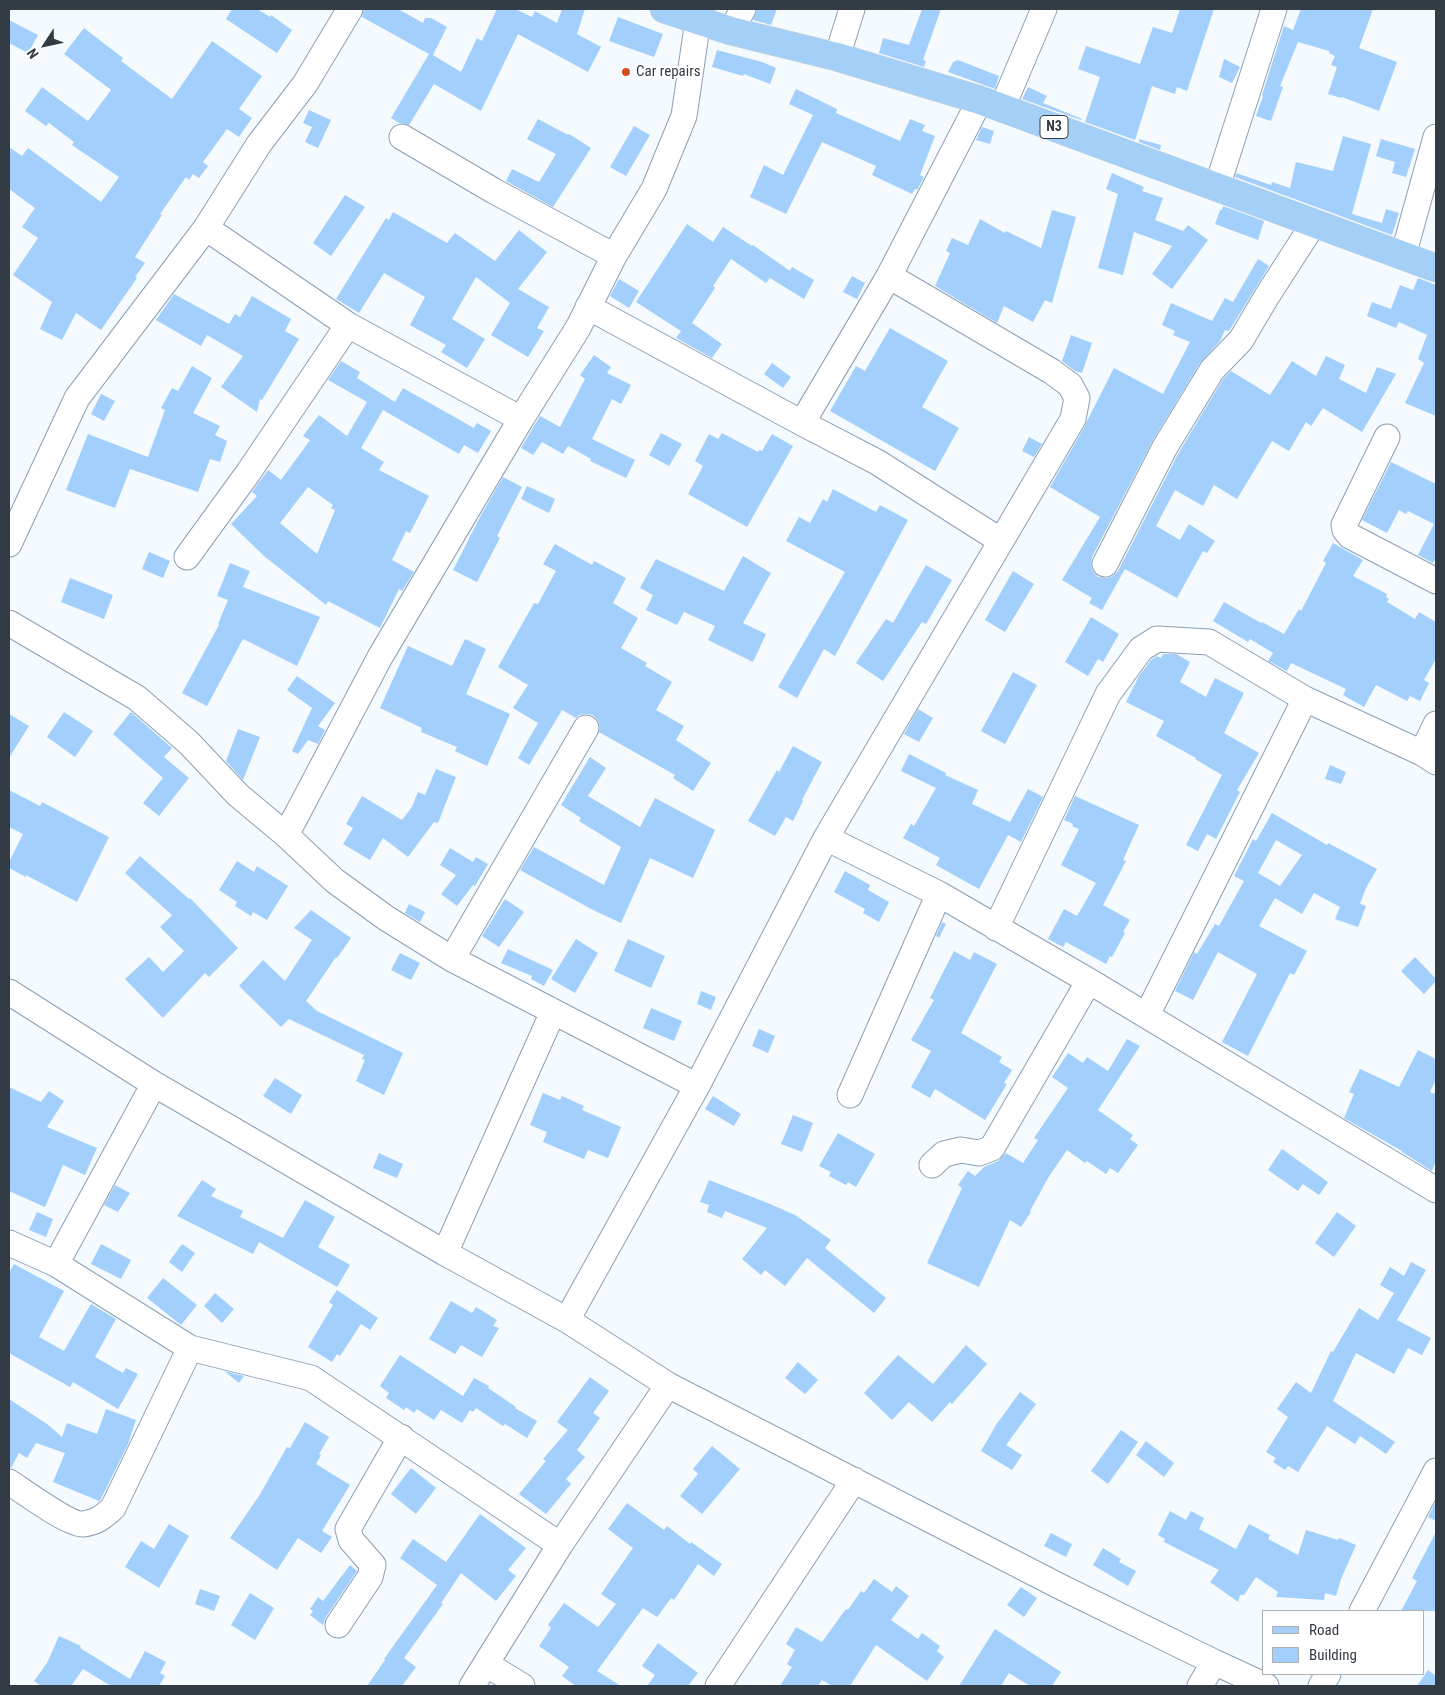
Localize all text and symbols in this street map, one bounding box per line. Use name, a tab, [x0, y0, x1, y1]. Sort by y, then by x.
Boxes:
north arrow	[20, 20, 70, 70]
text: N	[24, 46, 42, 62]
place label: Car repairs	[636, 63, 701, 81]
marker: Car repairs	[620, 66, 632, 78]
road number: N3	[1040, 115, 1068, 138]
legend	[1262, 1610, 1425, 1675]
text: Road	[1309, 1621, 1339, 1639]
text: Building	[1309, 1646, 1357, 1664]

